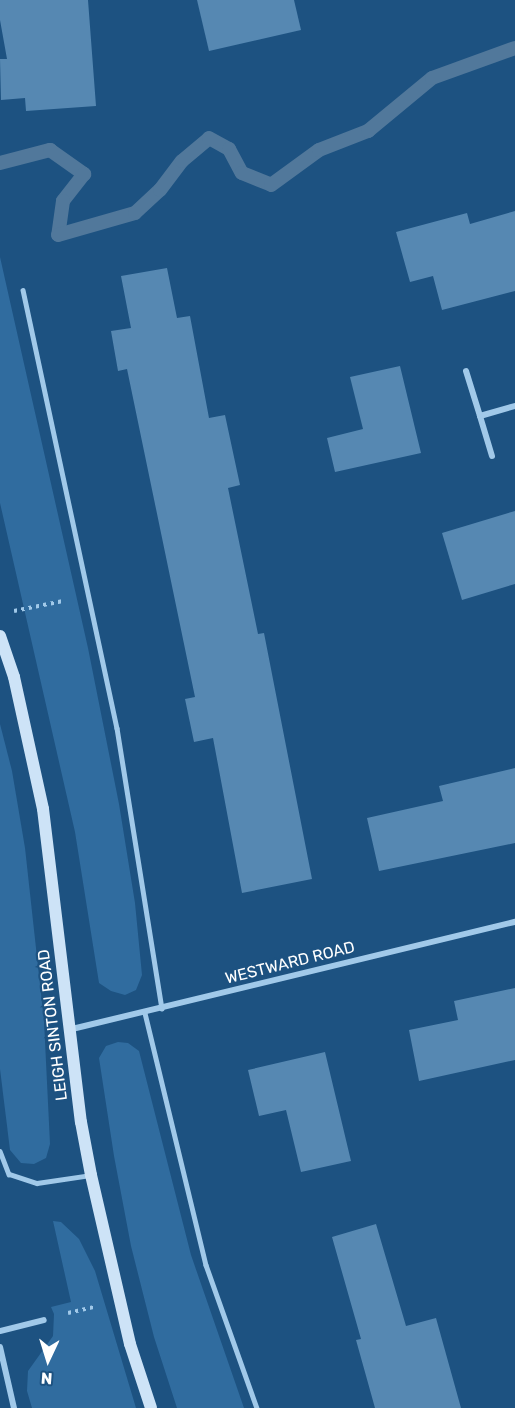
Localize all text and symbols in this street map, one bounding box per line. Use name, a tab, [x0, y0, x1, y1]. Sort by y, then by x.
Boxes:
street label: WESTWARD ROAD	[223, 938, 357, 988]
street label: LEIGH SINTON ROAD	[34, 948, 72, 1102]
north arrow	[18, 1330, 78, 1390]
text: N	[40, 1369, 53, 1388]

